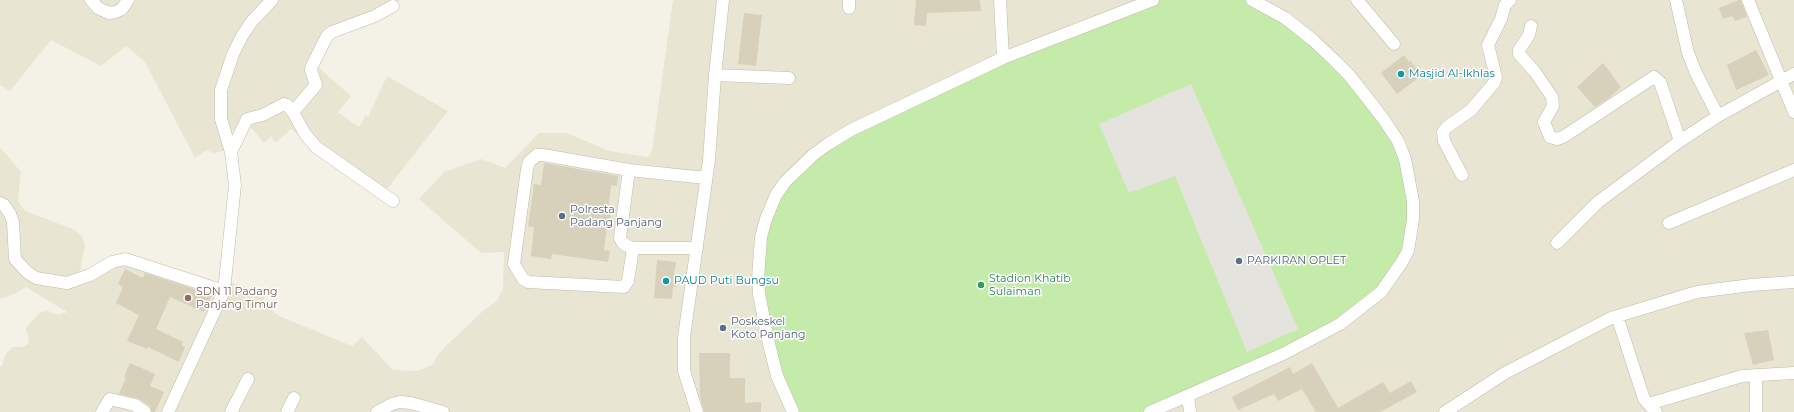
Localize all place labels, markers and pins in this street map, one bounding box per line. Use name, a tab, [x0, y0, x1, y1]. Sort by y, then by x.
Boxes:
place label: Masjid Al-Ikhlas	[1409, 67, 1495, 81]
marker: Masjid Al-Ikhlas	[1396, 69, 1406, 79]
place label: Polresta Padang Panjang	[570, 203, 662, 229]
marker: Polresta Padang Panjang	[557, 211, 567, 221]
place label: PARKIRAN OPLET	[1247, 254, 1346, 268]
marker: PARKIRAN OPLET	[1234, 256, 1244, 266]
place label: Stadion Khatib Sulaiman	[989, 272, 1071, 298]
place label: PAUD Puti Bungsu	[674, 274, 779, 288]
marker: PAUD Puti Bungsu	[661, 276, 671, 286]
marker: Stadion Khatib Sulaiman	[976, 280, 986, 290]
place label: SDN 11 Padang Panjang Timur	[196, 285, 278, 311]
marker: SDN 11 Padang Panjang Timur	[183, 293, 193, 303]
place label: Poskeskel Koto Panjang	[731, 315, 806, 341]
marker: Poskeskel Koto Panjang	[718, 323, 728, 333]

